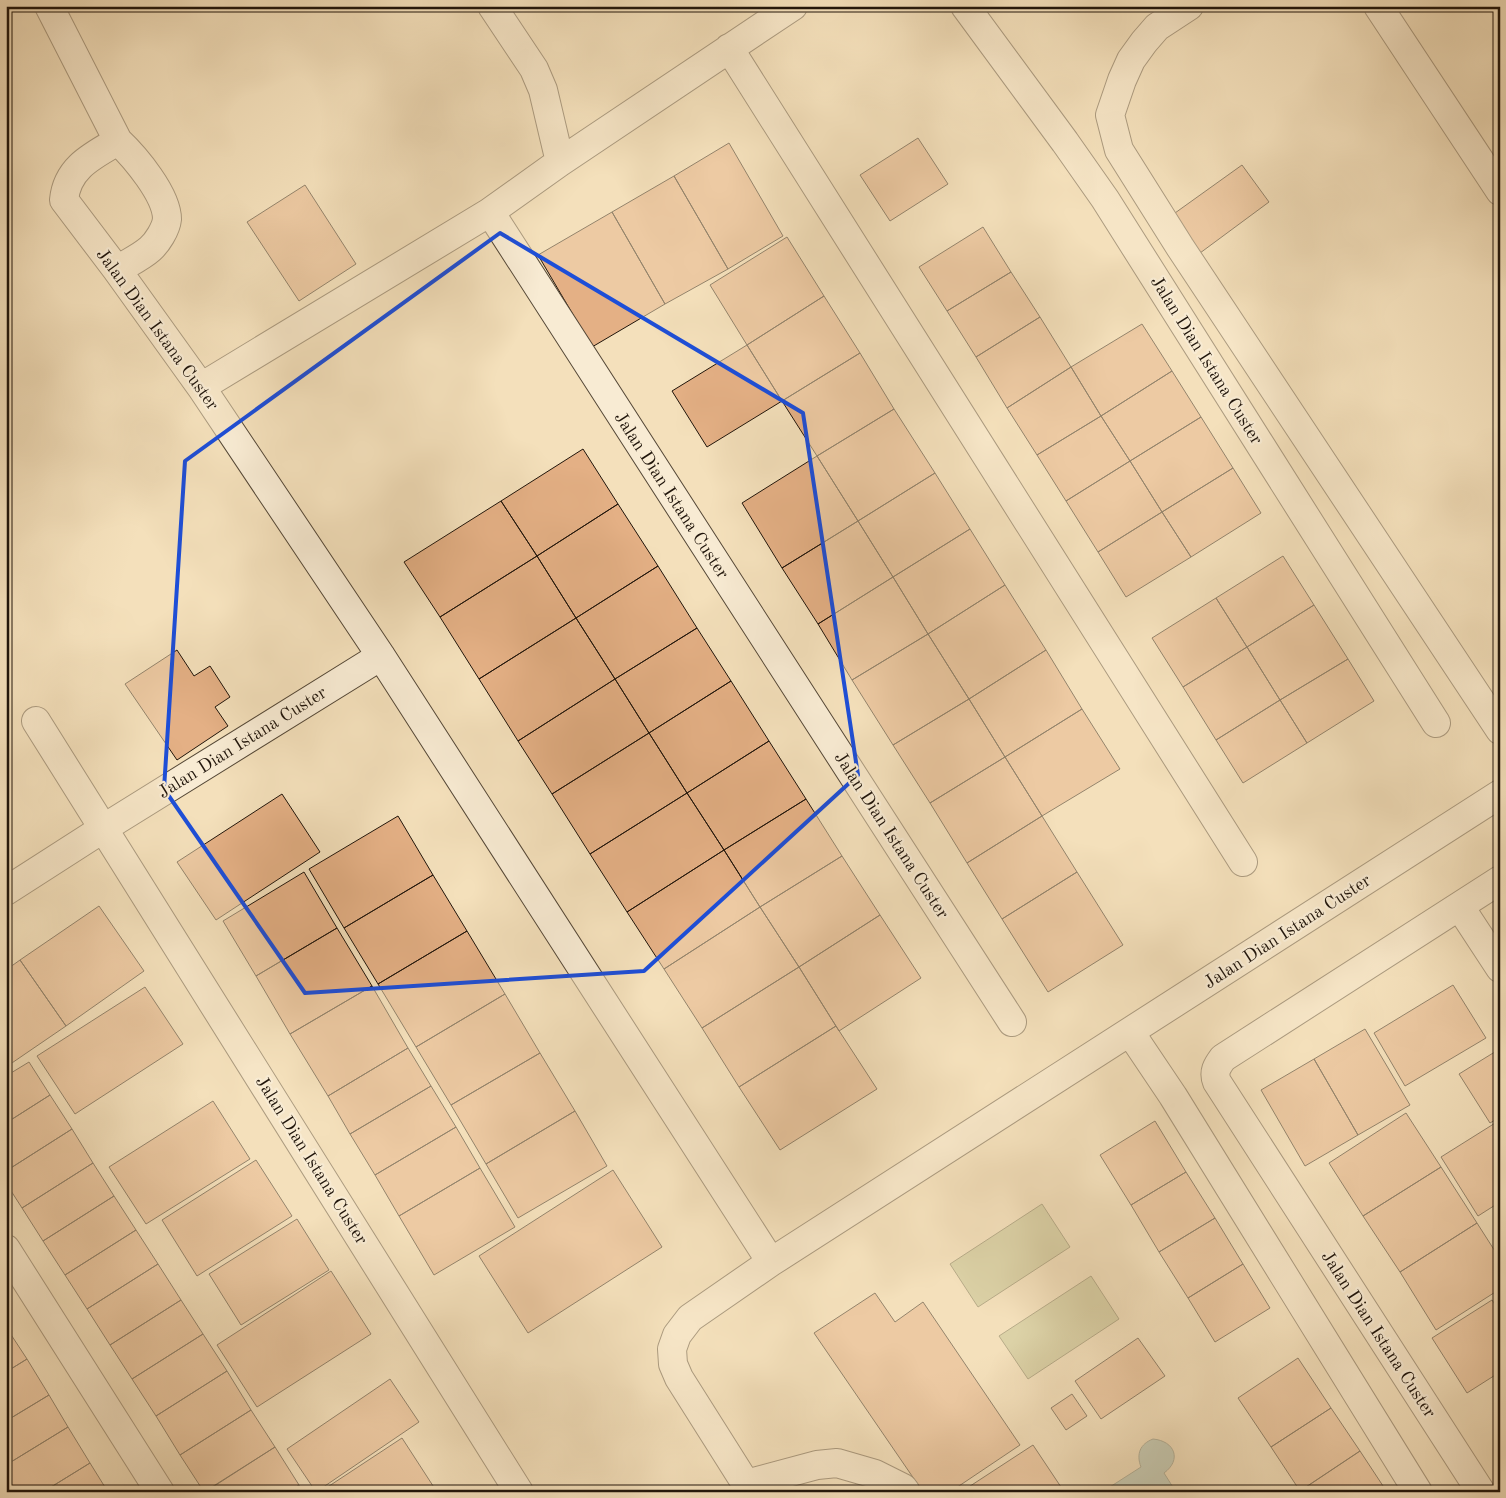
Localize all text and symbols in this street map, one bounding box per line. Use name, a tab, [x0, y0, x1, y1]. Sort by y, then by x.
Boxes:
street label: Jalan Dian Istana Custer	[93, 245, 222, 414]
street label: Jalan Dian Istana Custer	[1147, 273, 1266, 448]
street label: Jalan Dian Istana Custer	[611, 409, 732, 583]
street label: Jalan Dian Istana Custer	[155, 683, 330, 802]
street label: Jalan Dian Istana Custer	[831, 749, 952, 923]
street label: Jalan Dian Istana Custer	[1201, 871, 1375, 992]
street label: Jalan Dian Istana Custer	[252, 1073, 371, 1248]
street label: Jalan Dian Istana Custer	[1318, 1248, 1439, 1422]

